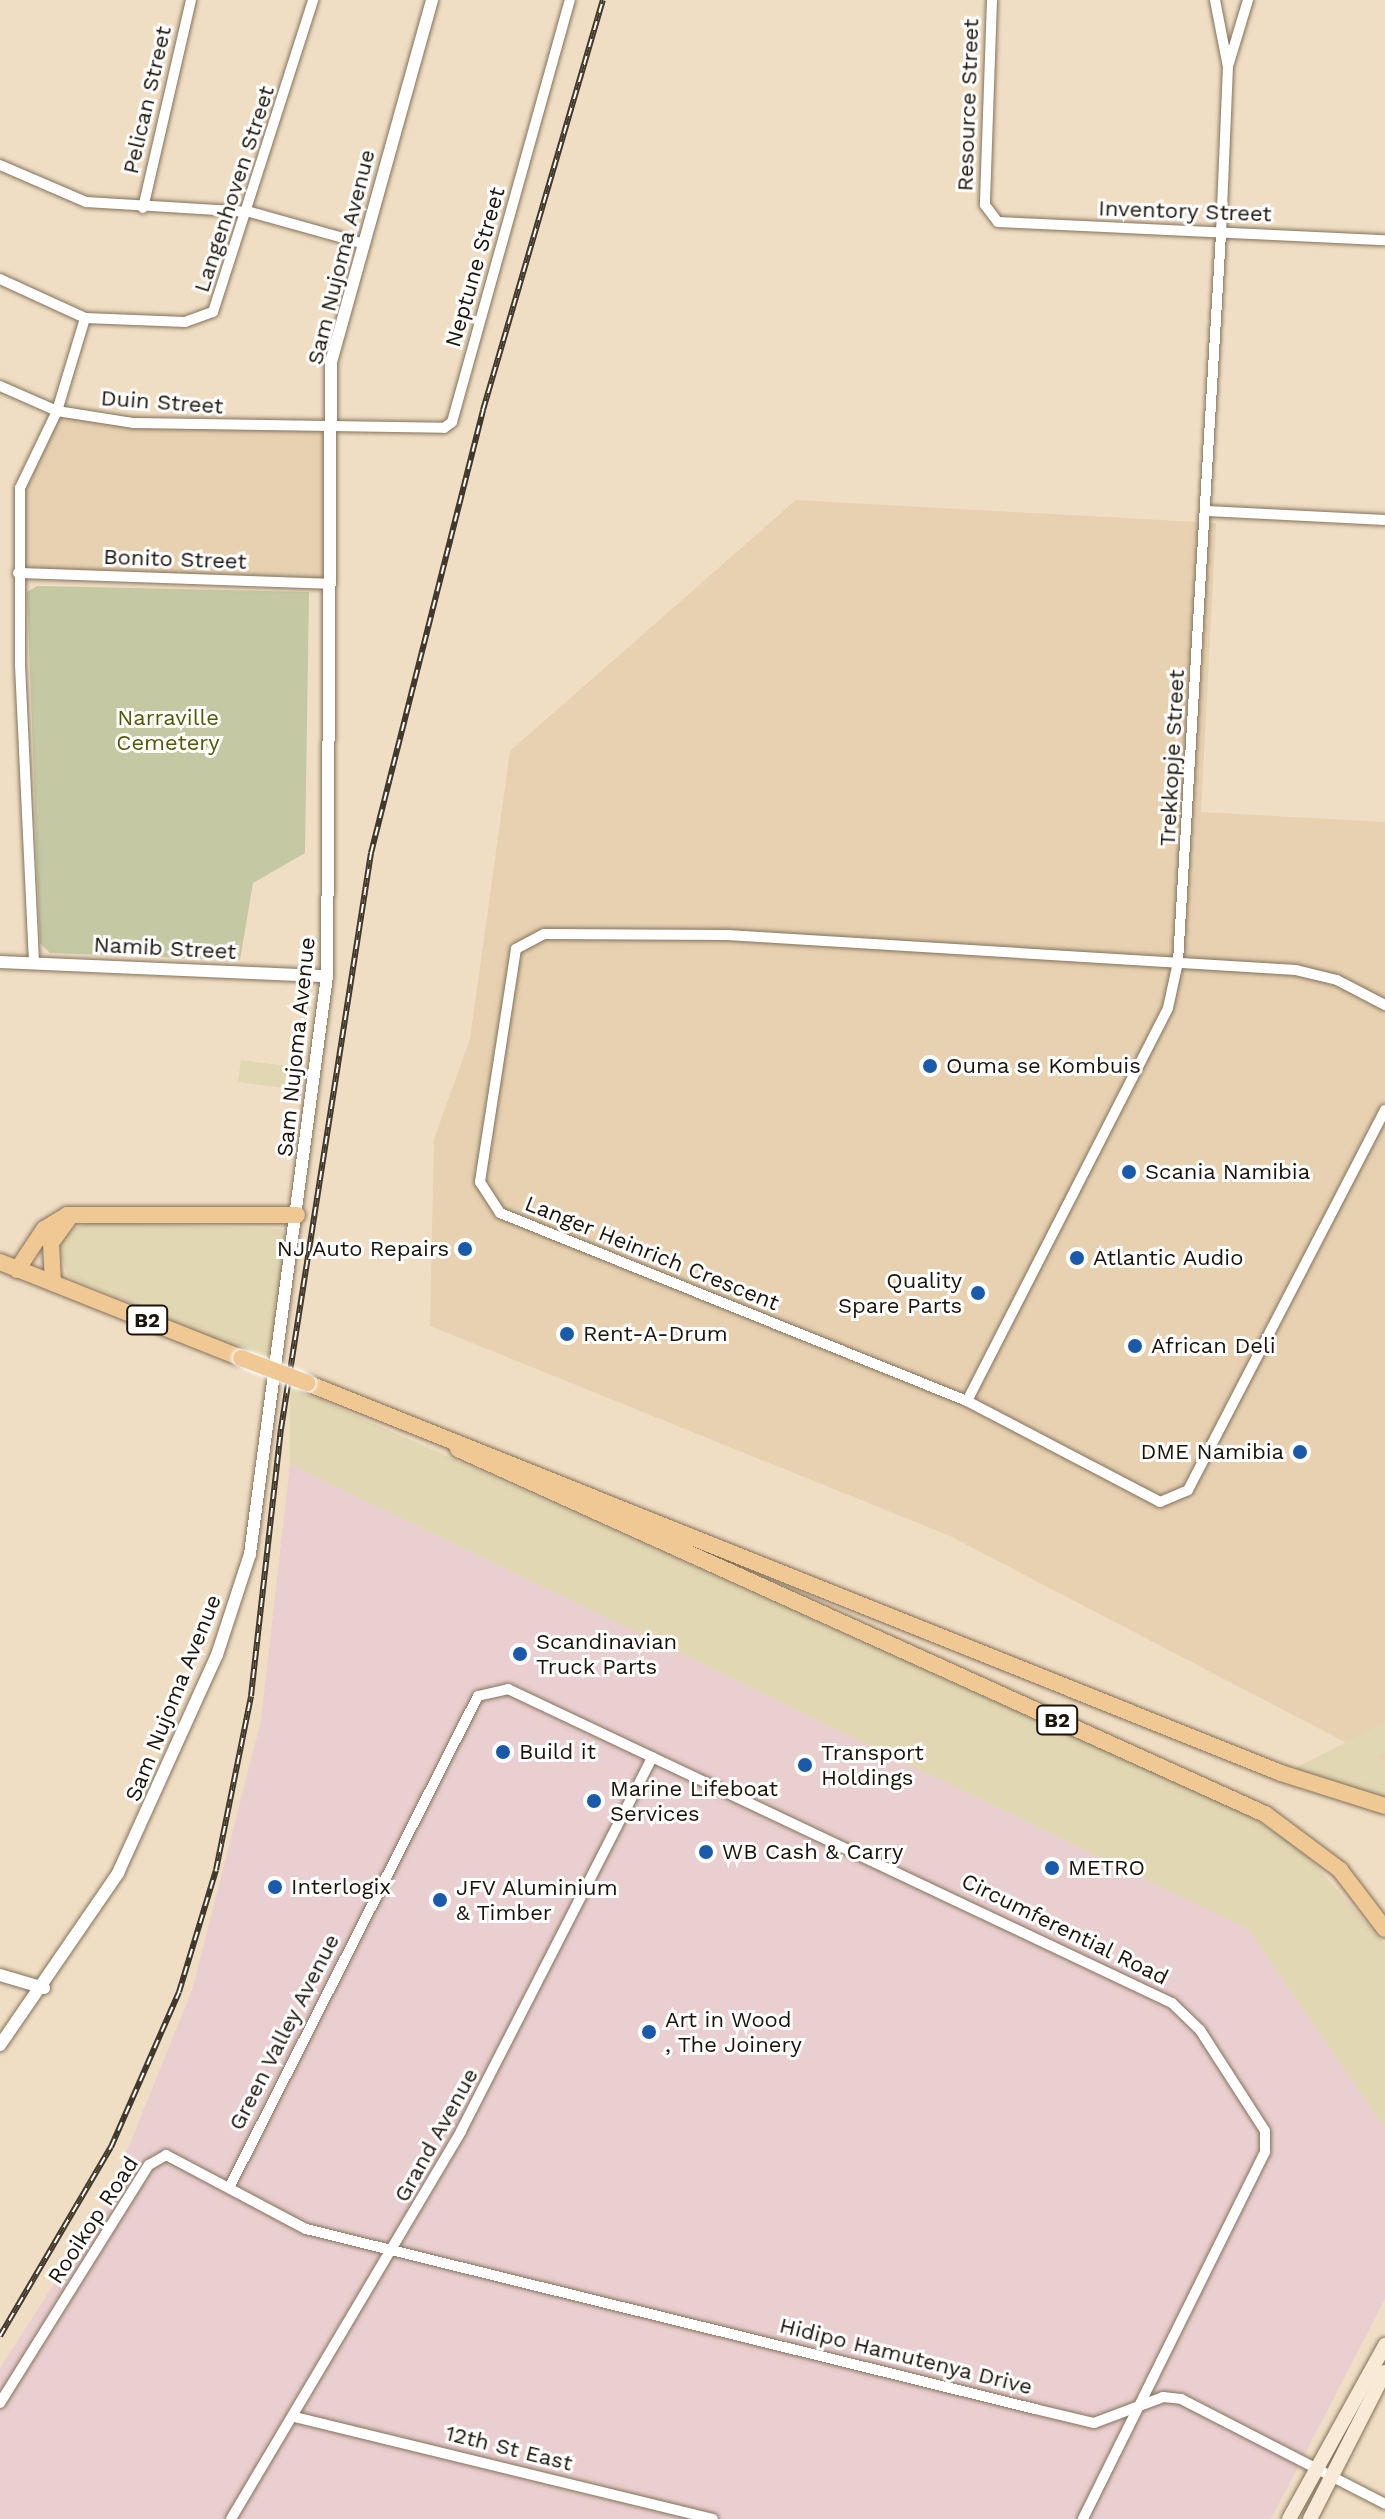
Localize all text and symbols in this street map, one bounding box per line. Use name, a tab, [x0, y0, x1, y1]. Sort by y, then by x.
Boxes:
street label: Resource Street	[952, 18, 984, 192]
street label: Pelican Street	[117, 24, 177, 176]
street label: Langenhoven Street	[188, 82, 280, 296]
street label: Sam Nujoma Avenue	[301, 146, 381, 368]
street label: Neptune Street	[440, 184, 510, 350]
street label: Inventory Street	[1098, 195, 1272, 227]
street label: Duin Street	[100, 385, 224, 419]
street label: Bonito Street	[103, 543, 247, 575]
street label: Trekkopje Street	[1154, 669, 1190, 847]
park label: Narraville Cemetery	[116, 704, 220, 756]
street label: Namib Street	[93, 931, 237, 965]
street label: Sam Nujoma Avenue	[271, 935, 321, 1159]
place label: Ouma se Kombuis	[946, 1053, 1141, 1079]
marker: Ouma se Kombuis	[921, 1057, 939, 1075]
place label: Scania Namibia	[1145, 1159, 1311, 1185]
marker: Scania Namibia	[1120, 1163, 1138, 1181]
street label: Langer Heinrich Crescent	[521, 1190, 783, 1316]
place label: NJ Auto Repairs	[276, 1236, 449, 1262]
marker: NJ Auto Repairs	[456, 1240, 474, 1258]
place label: Atlantic Audio	[1093, 1245, 1244, 1271]
marker: Atlantic Audio	[1068, 1249, 1086, 1267]
place label: Quality Spare Parts	[838, 1267, 962, 1318]
marker: Quality Spare Parts	[969, 1284, 987, 1302]
road number: B2	[125, 1304, 169, 1336]
place label: Rent-A-Drum	[583, 1321, 728, 1347]
marker: Rent-A-Drum	[558, 1325, 576, 1343]
place label: African Deli	[1151, 1333, 1276, 1359]
marker: African Deli	[1126, 1337, 1144, 1355]
place label: DME Namibia	[1140, 1439, 1284, 1465]
marker: DME Namibia	[1291, 1443, 1309, 1461]
street label: Sam Nujoma Avenue	[119, 1590, 227, 1806]
place label: Scandinavian Truck Parts	[536, 1628, 677, 1680]
marker: Scandinavian Truck Parts	[511, 1645, 529, 1663]
road number: B2	[1035, 1704, 1079, 1736]
place label: Build it	[519, 1739, 596, 1765]
place label: Transport Holdings	[821, 1739, 924, 1790]
marker: Build it	[494, 1743, 512, 1761]
marker: Transport Holdings	[796, 1756, 814, 1774]
place label: Marine Lifeboat Services	[610, 1775, 778, 1826]
marker: Marine Lifeboat Services	[585, 1792, 603, 1810]
place label: WB Cash & Carry	[722, 1839, 903, 1865]
marker: WB Cash & Carry	[697, 1843, 715, 1861]
place label: METRO	[1068, 1855, 1145, 1881]
marker: METRO	[1043, 1859, 1061, 1877]
street label: Circumferential Road	[957, 1867, 1173, 1991]
place label: Interlogix	[291, 1874, 391, 1900]
place label: JFV Aluminium & Timber	[456, 1874, 619, 1926]
marker: Interlogix	[266, 1878, 284, 1896]
marker: JFV Aluminium & Timber	[431, 1891, 449, 1909]
street label: Green Valley Avenue	[223, 1929, 345, 2135]
place label: Art in Wood , The Joinery	[665, 2006, 803, 2058]
marker: Art in Wood , The Joinery	[640, 2023, 658, 2041]
street label: Grand Avenue	[388, 2063, 484, 2207]
street label: Rooikop Road	[42, 2151, 144, 2289]
street label: Hidipo Hamutenya Drive	[777, 2312, 1035, 2400]
street label: 12th St East	[443, 2419, 575, 2477]

